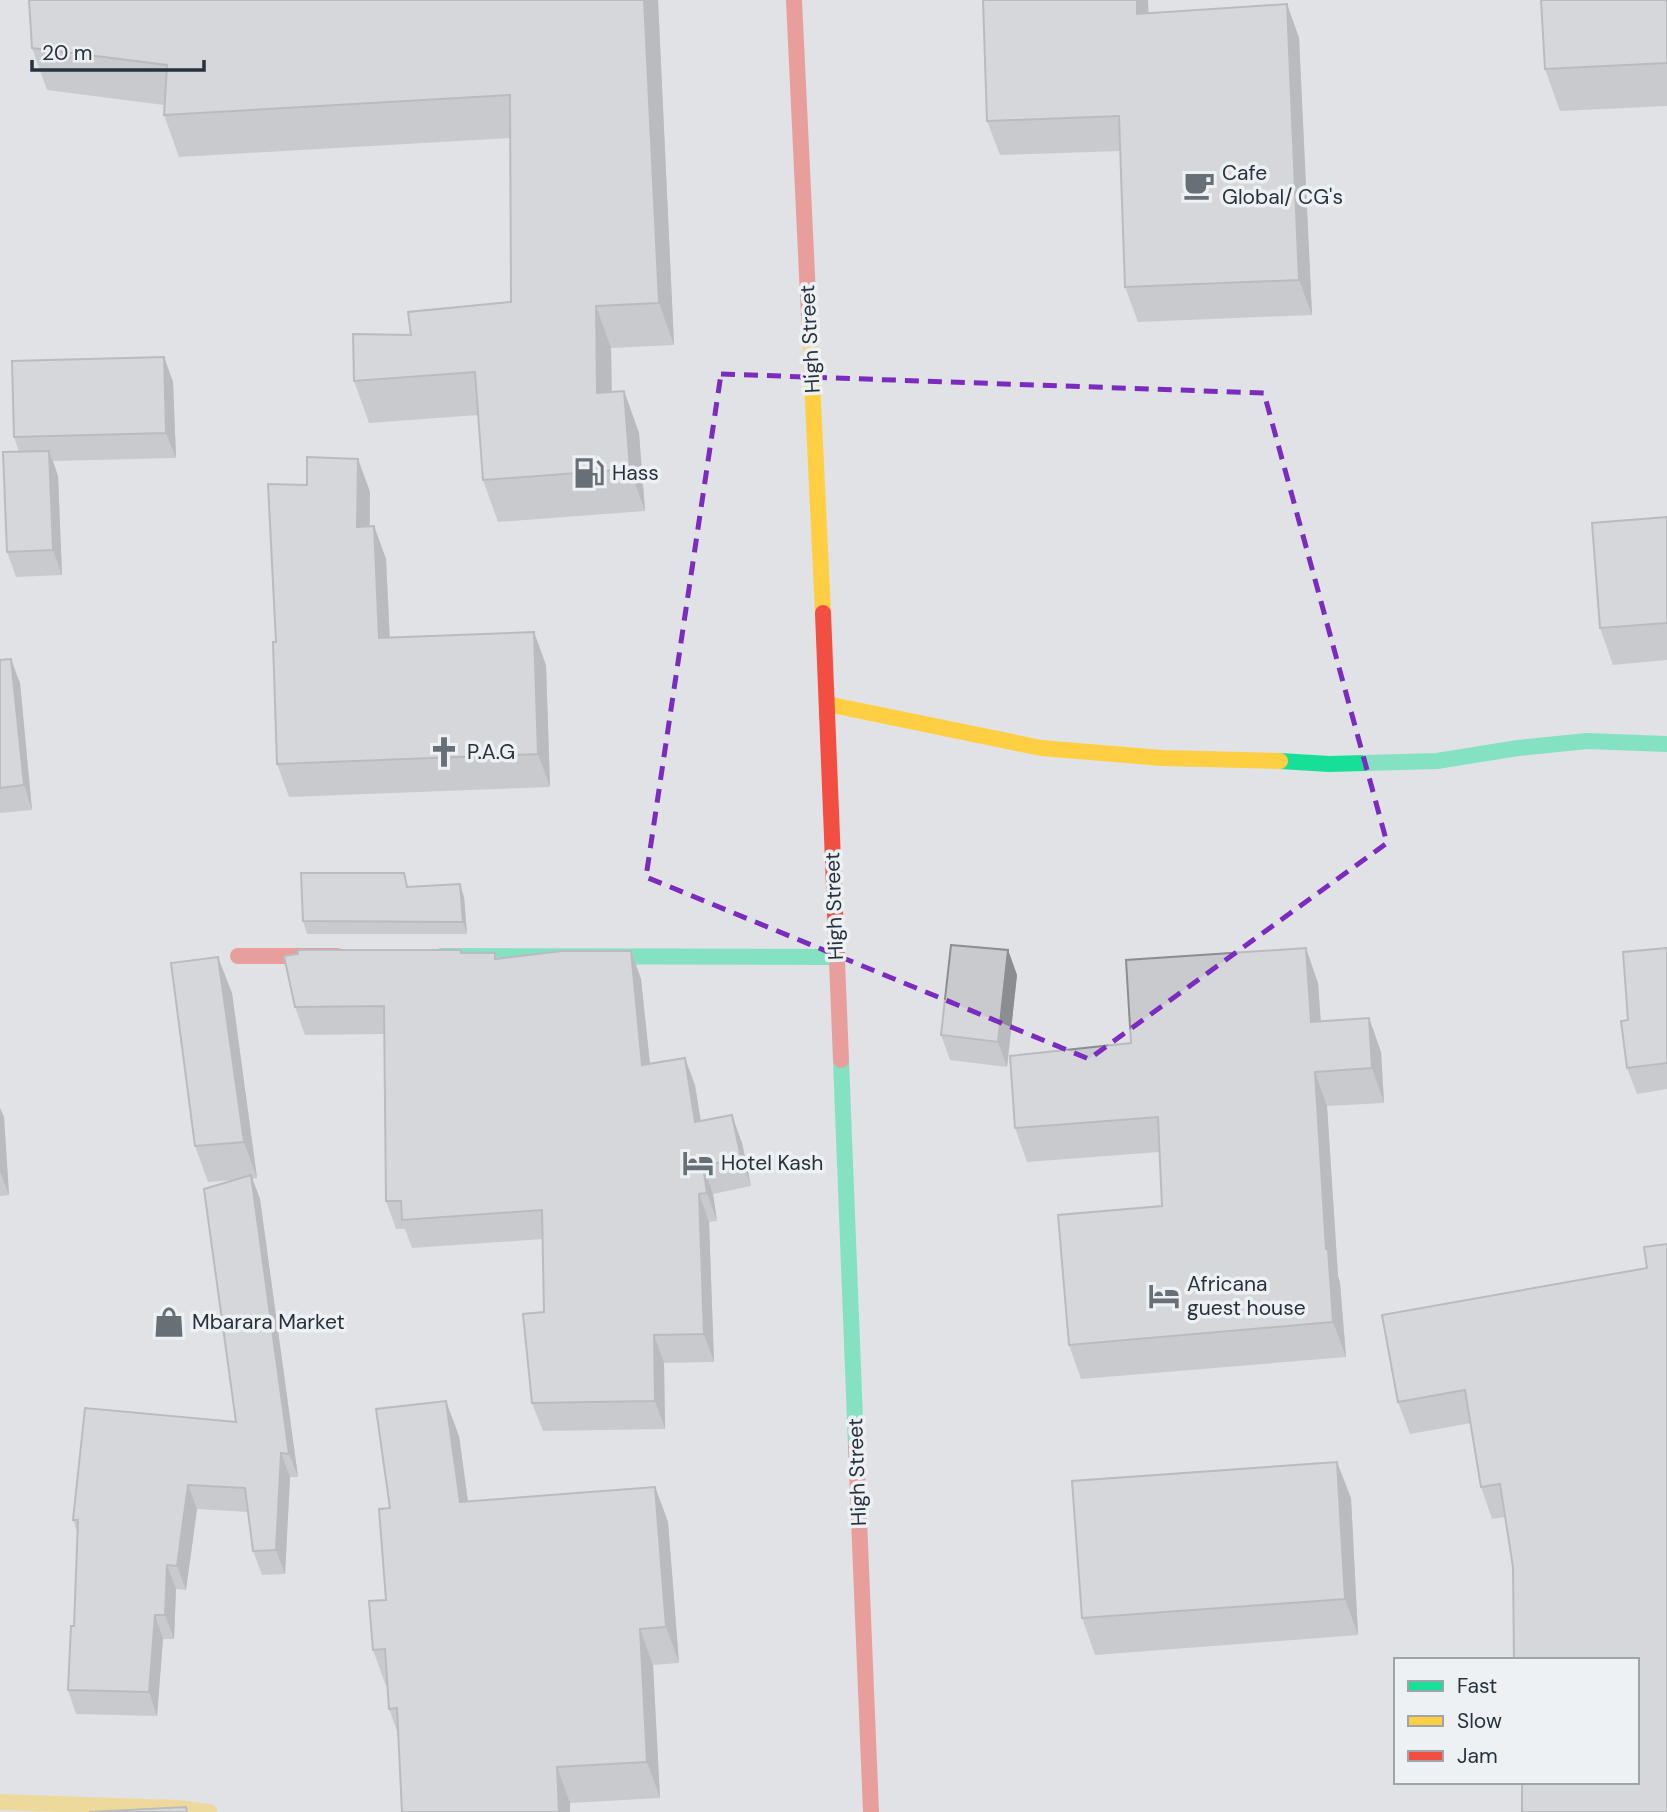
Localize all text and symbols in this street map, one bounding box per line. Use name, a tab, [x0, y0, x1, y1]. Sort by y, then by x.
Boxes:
scale bar	[32, 28, 203, 72]
text: 20 m	[42, 39, 93, 67]
place label: Cafe Global/ CG's	[1222, 159, 1343, 211]
cafe icon: Cafe Global/ CG's	[1182, 168, 1216, 202]
street label: High Street	[793, 284, 827, 394]
fuel station icon: Hass	[572, 456, 606, 490]
place label: Hass	[612, 459, 659, 487]
church icon: P.A.G	[427, 735, 461, 769]
place label: P.A.G	[467, 738, 515, 766]
street label: High Street	[818, 851, 850, 961]
hotel icon: Hotel Kash	[681, 1146, 715, 1180]
place label: Hotel Kash	[721, 1149, 823, 1177]
place label: Africana guest house	[1187, 1270, 1306, 1322]
hotel icon: Africana guest house	[1147, 1279, 1181, 1313]
shop icon: Mbarara Market	[152, 1305, 186, 1339]
place label: Mbarara Market	[192, 1308, 345, 1336]
street label: High Street	[841, 1417, 873, 1527]
legend	[1394, 1658, 1639, 1784]
text: Fast	[1457, 1672, 1497, 1700]
text: Slow	[1457, 1707, 1502, 1735]
text: Jam	[1457, 1742, 1498, 1770]

